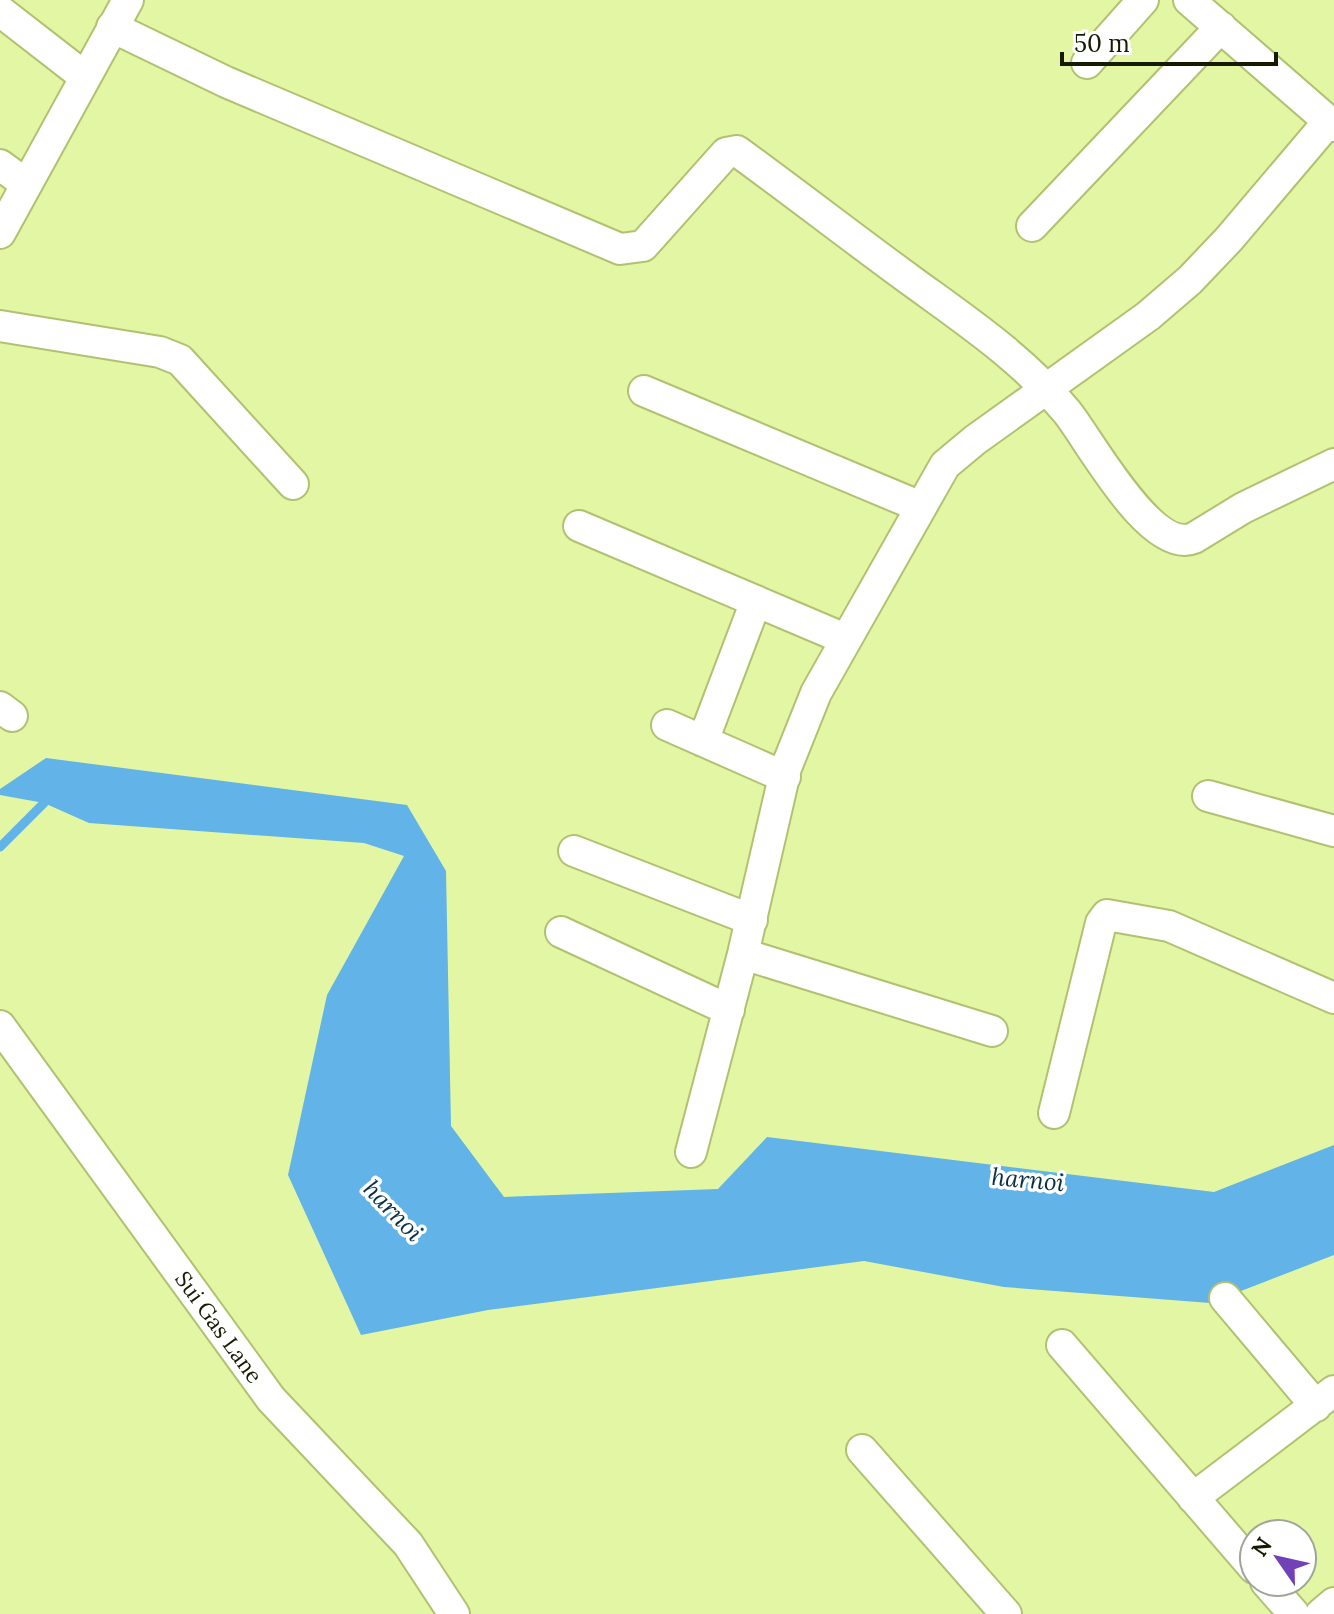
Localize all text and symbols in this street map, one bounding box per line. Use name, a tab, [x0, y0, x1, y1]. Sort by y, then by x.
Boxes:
scale bar	[1062, 16, 1276, 66]
text: 50 m	[1074, 28, 1130, 59]
water label: harnoi	[990, 1161, 1066, 1198]
water label: harnoi	[357, 1174, 430, 1248]
street label: Sui Gas Lane	[169, 1266, 269, 1388]
north arrow	[1238, 1518, 1318, 1598]
text: N	[1245, 1532, 1278, 1562]

